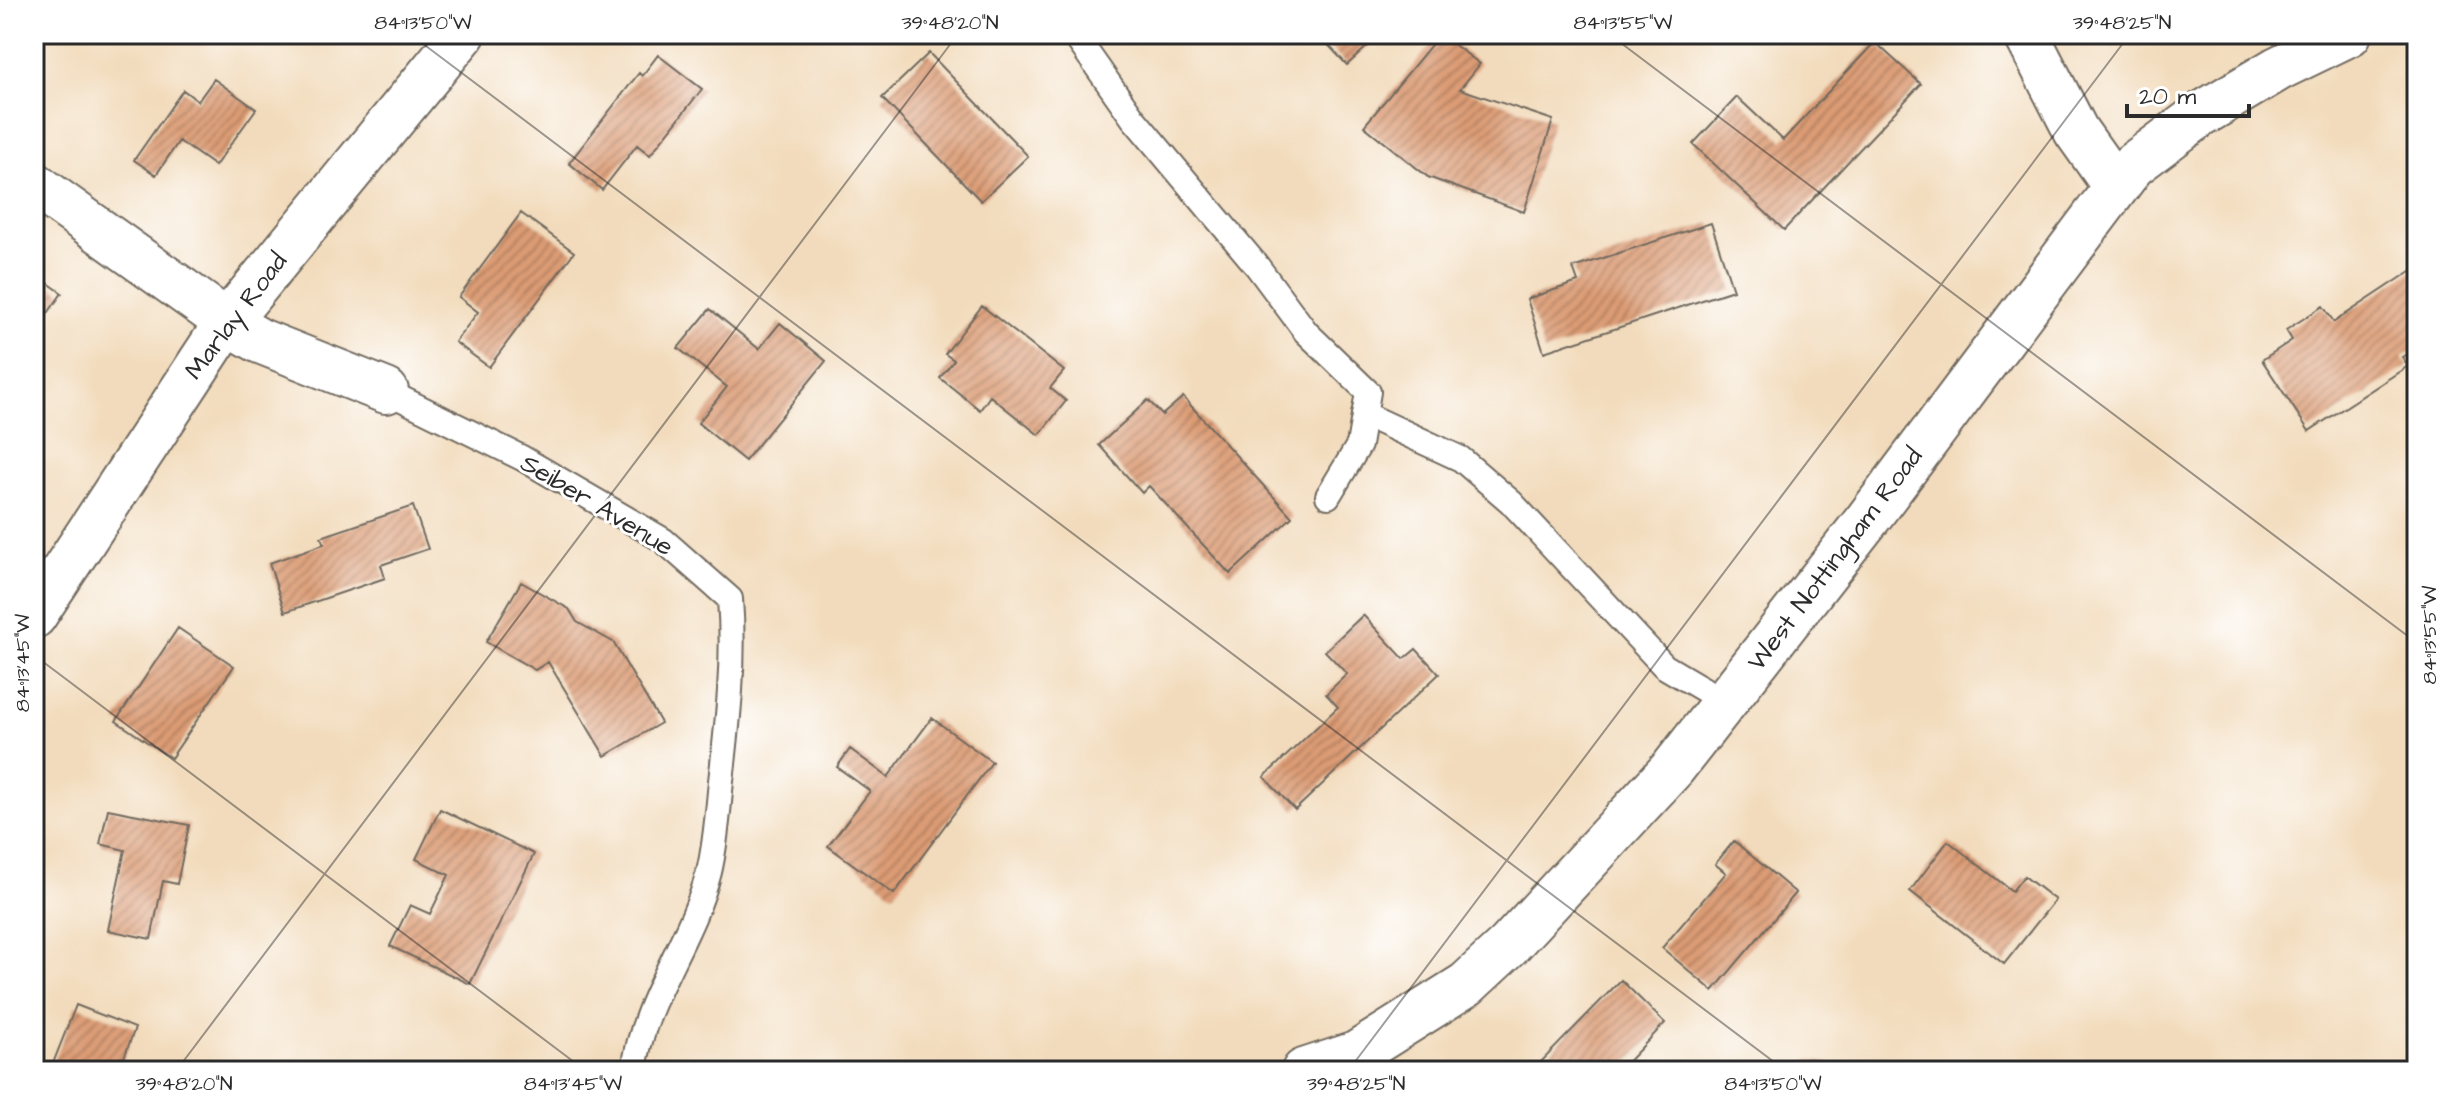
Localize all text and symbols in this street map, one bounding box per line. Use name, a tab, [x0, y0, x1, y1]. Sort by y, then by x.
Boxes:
text: 84°13'50"W	[374, 9, 472, 37]
text: 39°48'20"N	[901, 9, 999, 37]
text: 84°13'55"W	[1574, 9, 1673, 37]
text: 39°48'25"N	[2073, 9, 2171, 37]
scale bar	[2127, 68, 2249, 118]
text: 20 m	[2139, 80, 2196, 114]
street label: Marlay Road	[176, 245, 297, 388]
street label: West Nottingham Road	[1739, 440, 1933, 679]
street label: Seiber Avenue	[514, 445, 680, 565]
text: 84°13'55"W	[2416, 585, 2444, 684]
text: 84°13'45"W	[9, 614, 37, 712]
text: 39°48'20"N	[135, 1070, 233, 1098]
text: 84°13'45"W	[524, 1070, 622, 1098]
text: 39°48'25"N	[1307, 1070, 1405, 1098]
text: 84°13'50"W	[1724, 1070, 1822, 1098]

